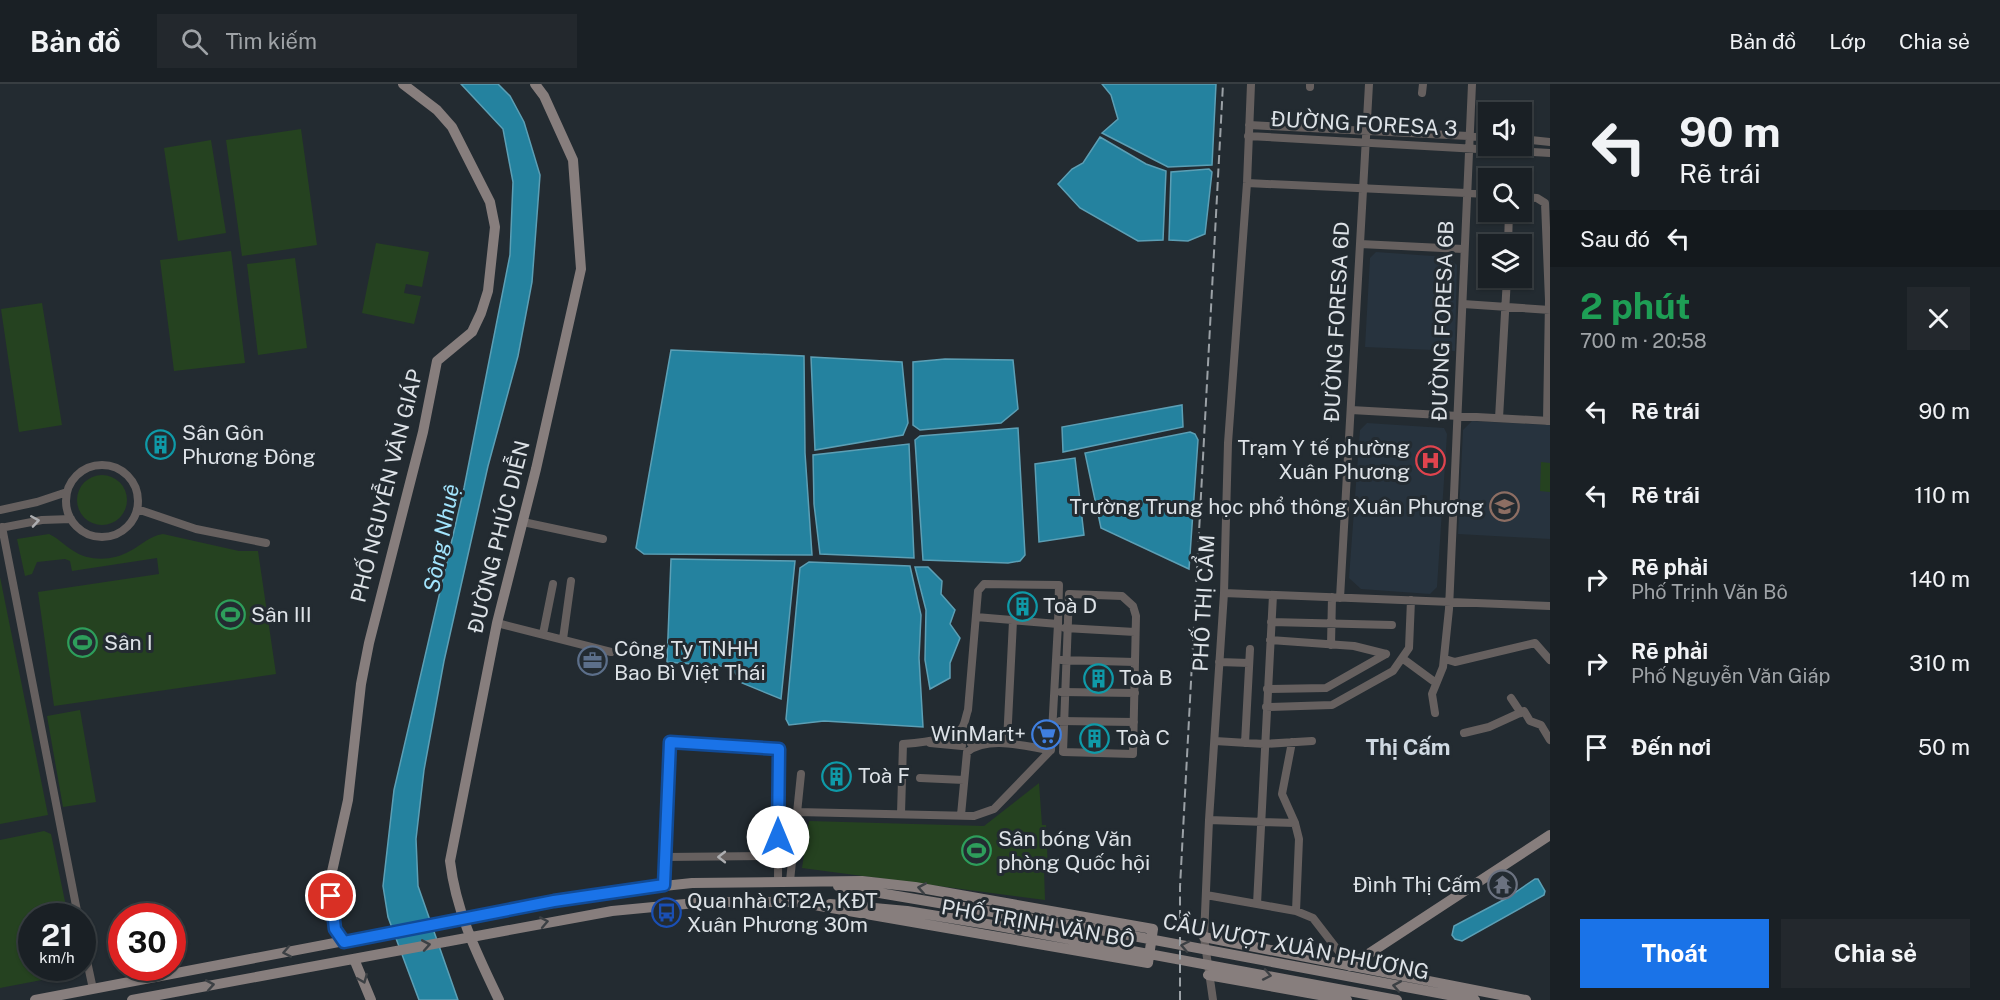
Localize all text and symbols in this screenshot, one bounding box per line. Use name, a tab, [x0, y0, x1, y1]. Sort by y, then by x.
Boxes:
search box	[157, 14, 577, 68]
text: Bản đồ	[30, 25, 121, 58]
icon: search	[178, 25, 211, 58]
text: Tìm kiếm	[226, 28, 317, 54]
text: Bản đồ	[1729, 29, 1796, 54]
text: Lớp	[1829, 29, 1866, 54]
text: Chia sẻ	[1899, 29, 1970, 54]
map controls	[1478, 102, 1532, 288]
button: sound	[1478, 102, 1532, 156]
street label: ĐƯỜNG FORESA 3	[1270, 106, 1458, 141]
text: 90 m	[1679, 107, 1781, 156]
icon: left	[1580, 108, 1658, 186]
text: Rẽ trái	[1679, 157, 1761, 189]
button: search	[1478, 168, 1532, 222]
street label: ĐƯỜNG FORESA 6B	[1427, 220, 1458, 422]
street label: ĐƯỜNG FORESA 6D	[1319, 221, 1354, 423]
icon: left	[1662, 222, 1695, 255]
text: Sau đó	[1580, 226, 1650, 252]
button: layers	[1478, 234, 1532, 288]
text: 2 phút	[1580, 285, 1691, 327]
button: close	[1907, 287, 1970, 350]
text: 700 m · 20:58	[1580, 329, 1707, 353]
street label: PHỐ NGUYỄN VĂN GIÁP	[343, 366, 428, 605]
icon: left	[1580, 395, 1613, 428]
text: Rẽ trái	[1631, 398, 1700, 424]
text: 90 m	[1919, 398, 1970, 424]
place label: Sân Gôn Phương Đông	[182, 420, 316, 469]
building icon: Sân Gôn Phương Đông	[145, 429, 177, 461]
place label: Trạm Y tế phường Xuân Phương	[1237, 435, 1410, 484]
street label: ĐƯỜNG PHÚC DIỄN	[460, 437, 535, 636]
hospital icon: Trạm Y tế phường Xuân Phương	[1415, 444, 1447, 476]
icon: left	[1580, 479, 1613, 512]
water label: Sông Nhuệ	[418, 482, 464, 594]
text: Rẽ trái	[1631, 482, 1700, 508]
text: 110 m	[1914, 482, 1970, 508]
school or university icon: Trường Trung học phổ thông Xuân Phương	[1489, 491, 1521, 523]
place label: Trường Trung học phổ thông Xuân Phương	[1069, 494, 1484, 519]
one-way arrow	[31, 516, 40, 528]
street label: PHỐ THỊ CẨM	[1184, 534, 1220, 672]
text: Rẽ phải	[1631, 554, 1708, 580]
icon: right	[1580, 563, 1613, 596]
text: 140 m	[1909, 566, 1970, 592]
text: Phố Trịnh Văn Bô	[1631, 580, 1788, 604]
building icon: Toà D	[1006, 590, 1038, 622]
place label: Toà D	[1043, 593, 1097, 618]
sports icon: Sân III	[214, 599, 246, 631]
place label: Sân III	[251, 602, 312, 627]
sports icon: Sân I	[67, 627, 99, 659]
place label: Sân I	[104, 630, 153, 655]
place label: Công Ty TNHH Bao Bì Việt Thái	[614, 636, 766, 685]
text: Rẽ phải	[1631, 638, 1708, 664]
office icon: Công Ty TNHH Bao Bì Việt Thái	[577, 645, 609, 677]
icon: right	[1580, 647, 1613, 680]
text: 310 m	[1909, 650, 1970, 676]
building icon: Toà B	[1082, 662, 1114, 694]
text: Phố Nguyễn Văn Giáp	[1631, 664, 1830, 688]
place label: Toà B	[1119, 665, 1173, 690]
supermarket icon: WinMart+	[1031, 718, 1063, 750]
place label: WinMart+	[931, 721, 1026, 746]
building icon: Toà C	[1079, 722, 1111, 754]
place label: Toà C	[1116, 725, 1170, 750]
icon: arrive	[1580, 731, 1613, 764]
district label: Thị Cấm	[1365, 734, 1451, 760]
text: Đến nơi	[1631, 734, 1711, 760]
text: 50 m	[1918, 734, 1970, 760]
building icon: Toà F	[821, 760, 853, 792]
place label: Toà F	[858, 763, 910, 788]
position arrow	[746, 805, 810, 869]
place label: Sân bóng Văn phòng Quốc hội	[998, 826, 1150, 875]
sports icon: Sân bóng Văn phòng Quốc hội	[961, 835, 993, 867]
one-way arrow	[717, 851, 726, 863]
temple icon: Đình Thị Cấm	[1486, 869, 1518, 901]
pin	[305, 870, 356, 921]
place label: Đình Thị Cấm	[1353, 872, 1481, 897]
icon: arrive	[314, 879, 347, 912]
one-way arrow	[917, 883, 927, 895]
place label: Qua nhà CT2A, KĐT Xuân Phương 30m	[687, 888, 878, 937]
street label: PHỐ TRỊNH VĂN BÔ	[939, 892, 1137, 953]
bus stop icon: Qua nhà CT2A, KĐT Xuân Phương 30m	[650, 897, 682, 929]
speed limit sign: 30	[108, 903, 186, 981]
street label: CẦU VƯỢT XUÂN PHƯƠNG	[1161, 907, 1432, 985]
one-way arrow	[539, 916, 549, 929]
text: 21	[41, 917, 73, 953]
button: Thoát	[1580, 919, 1769, 988]
button: Chia sẻ	[1781, 919, 1970, 988]
one-way arrow	[421, 939, 431, 952]
one-way arrow	[1180, 940, 1190, 953]
one-way arrow	[282, 946, 291, 958]
text: km/h	[39, 949, 75, 966]
one-way arrow	[1262, 968, 1272, 981]
one-way arrow	[355, 974, 368, 984]
one-way arrow	[205, 980, 214, 992]
one-way arrow	[1392, 980, 1402, 993]

